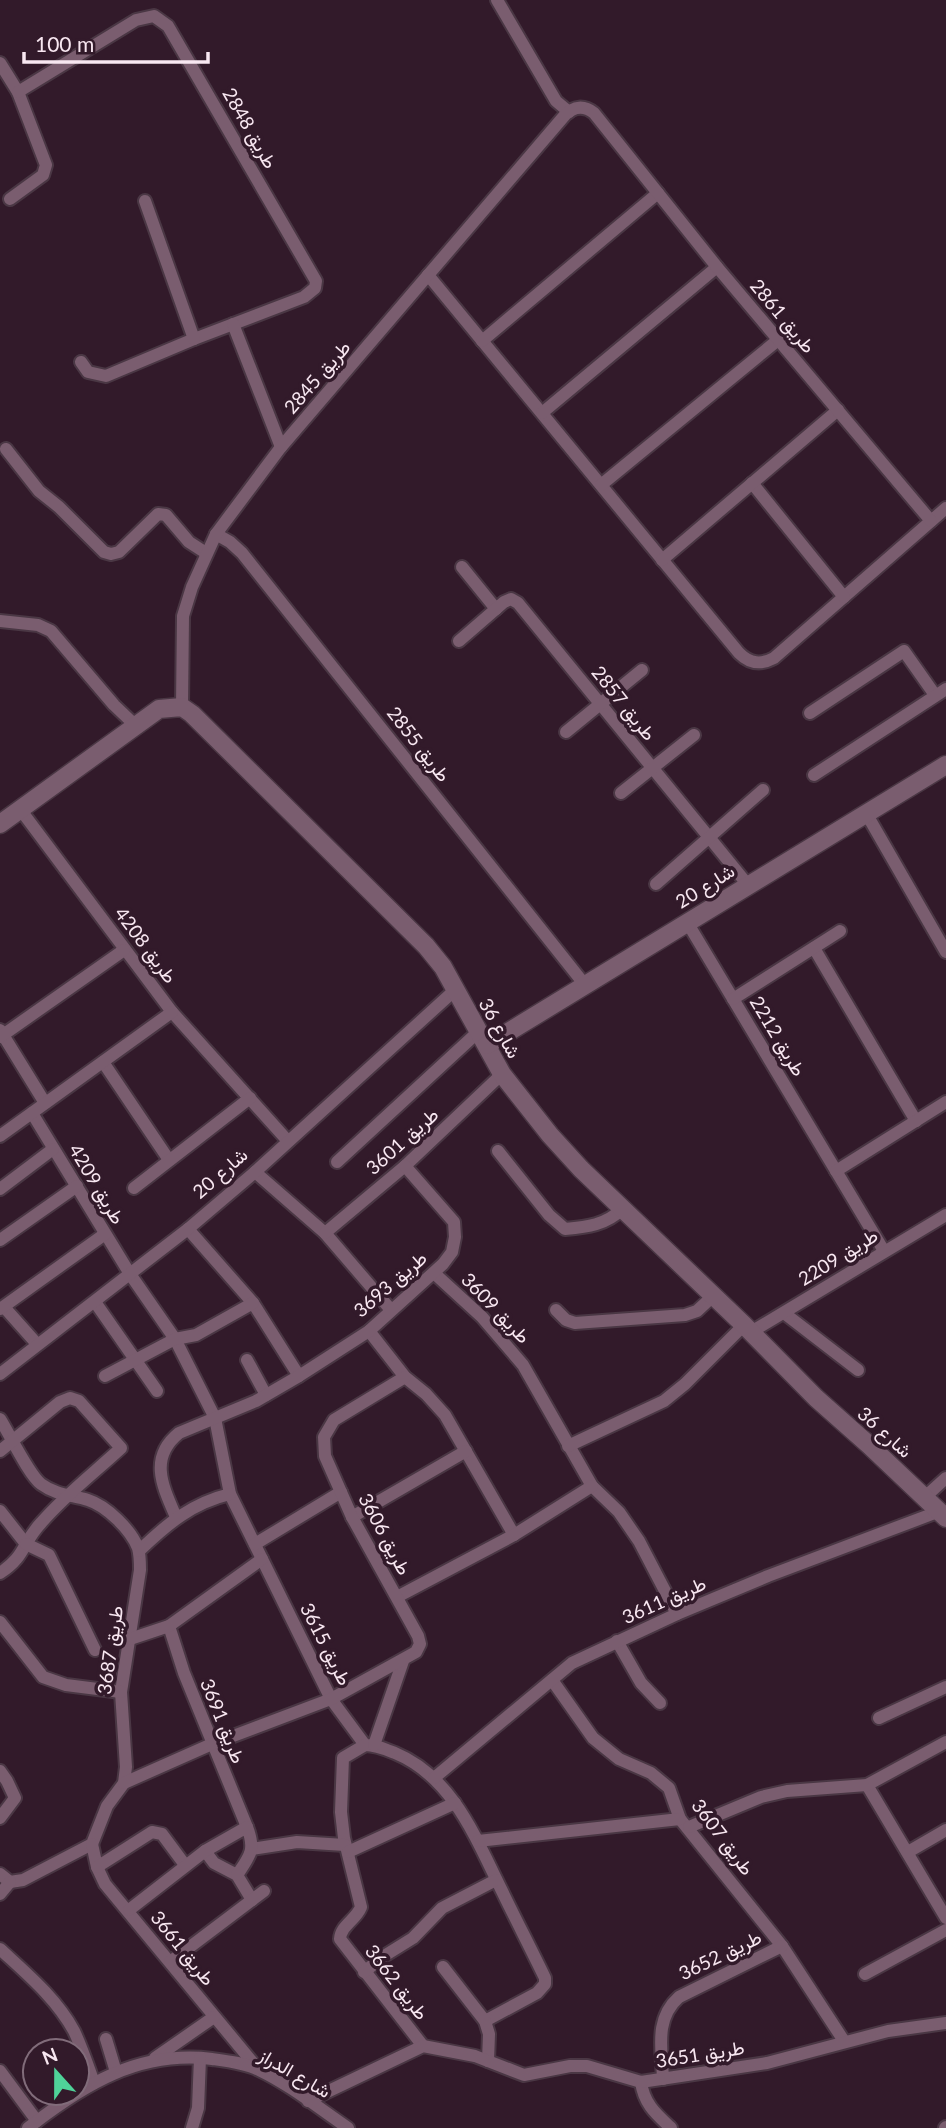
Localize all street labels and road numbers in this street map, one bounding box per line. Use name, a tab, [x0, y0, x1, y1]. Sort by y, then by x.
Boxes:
street label: طريق 2848	[217, 83, 283, 173]
street label: طريق 2861	[745, 274, 821, 358]
street label: طريق 2845	[279, 335, 355, 419]
street label: طريق 2857	[587, 661, 661, 745]
street label: طريق 2855	[382, 701, 456, 787]
street label: شارع 20	[671, 859, 740, 914]
street label: طريق 4208	[110, 902, 182, 988]
street label: طريق 2212	[745, 992, 811, 1080]
street label: شارع 36	[473, 994, 526, 1063]
street label: طريق 3601	[361, 1102, 443, 1180]
street label: طريق 4209	[64, 1140, 130, 1228]
street label: شارع 20	[188, 1143, 253, 1204]
street label: طريق 2209	[794, 1223, 882, 1291]
street label: طريق 3693	[348, 1246, 432, 1322]
street label: طريق 3609	[456, 1268, 536, 1348]
street label: شارع 36	[852, 1401, 917, 1463]
street label: طريق 3606	[353, 1489, 417, 1579]
street label: طريق 3611	[618, 1571, 710, 1629]
street label: طريق 3615	[295, 1599, 357, 1689]
street label: طريق 3687	[92, 1604, 128, 1696]
street label: طريق 3691	[195, 1675, 251, 1767]
street label: طريق 3607	[687, 1794, 759, 1880]
street label: طريق 3661	[146, 1906, 220, 1990]
street label: طريق 3652	[675, 1925, 765, 1985]
street label: طريق 3662	[360, 1939, 434, 2025]
street label: طريق 3651	[654, 2035, 746, 2073]
street label: شارع الدراز	[253, 2042, 335, 2104]

